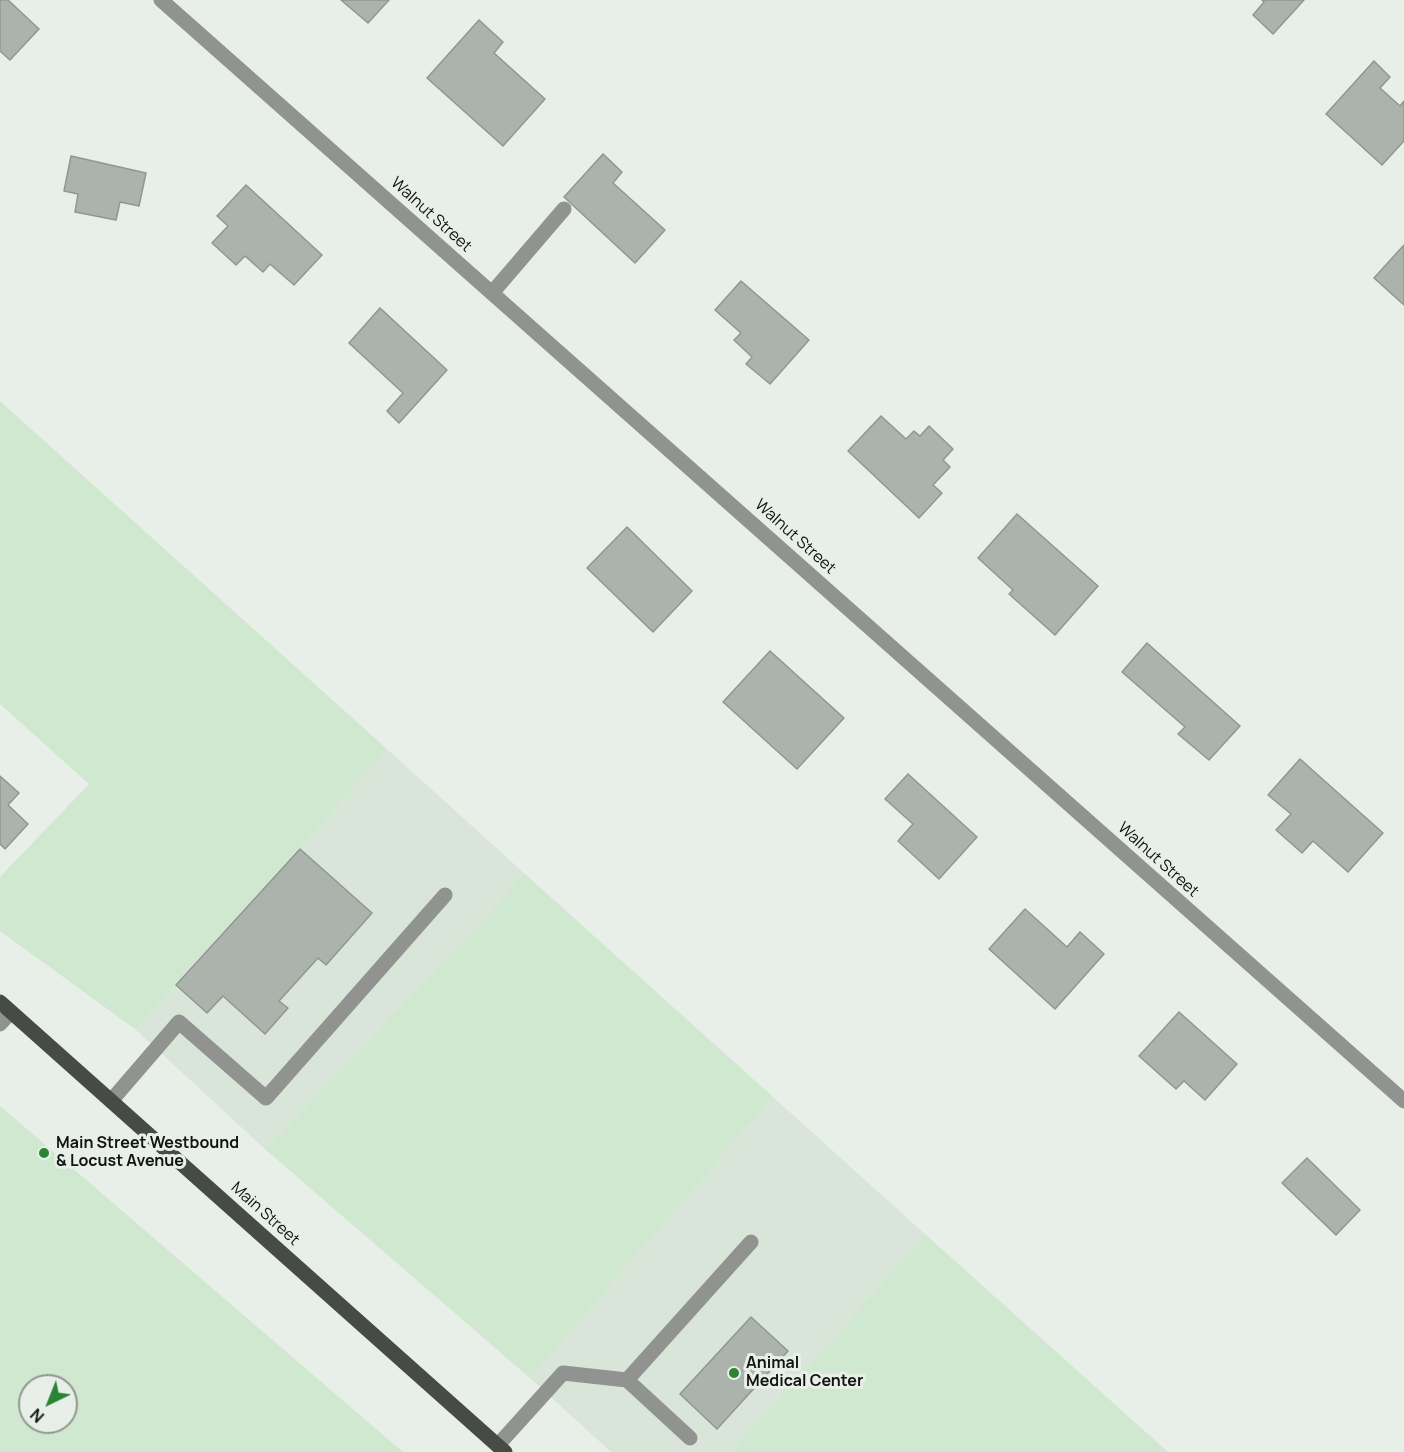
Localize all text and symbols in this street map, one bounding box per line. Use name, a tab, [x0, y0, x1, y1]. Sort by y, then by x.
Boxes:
street label: Walnut Street	[386, 174, 476, 256]
street label: Walnut Street	[750, 496, 840, 578]
street label: Walnut Street	[1113, 819, 1203, 901]
place label: Main Street Westbound & Locust Avenue	[56, 1134, 239, 1172]
marker: Main Street Westbound & Locust Avenue	[37, 1146, 51, 1160]
street label: Main Street	[227, 1178, 303, 1250]
place label: Animal Medical Center	[746, 1354, 863, 1392]
marker: Animal Medical Center	[727, 1366, 741, 1380]
north arrow	[18, 1374, 78, 1434]
text: N	[25, 1404, 49, 1428]

